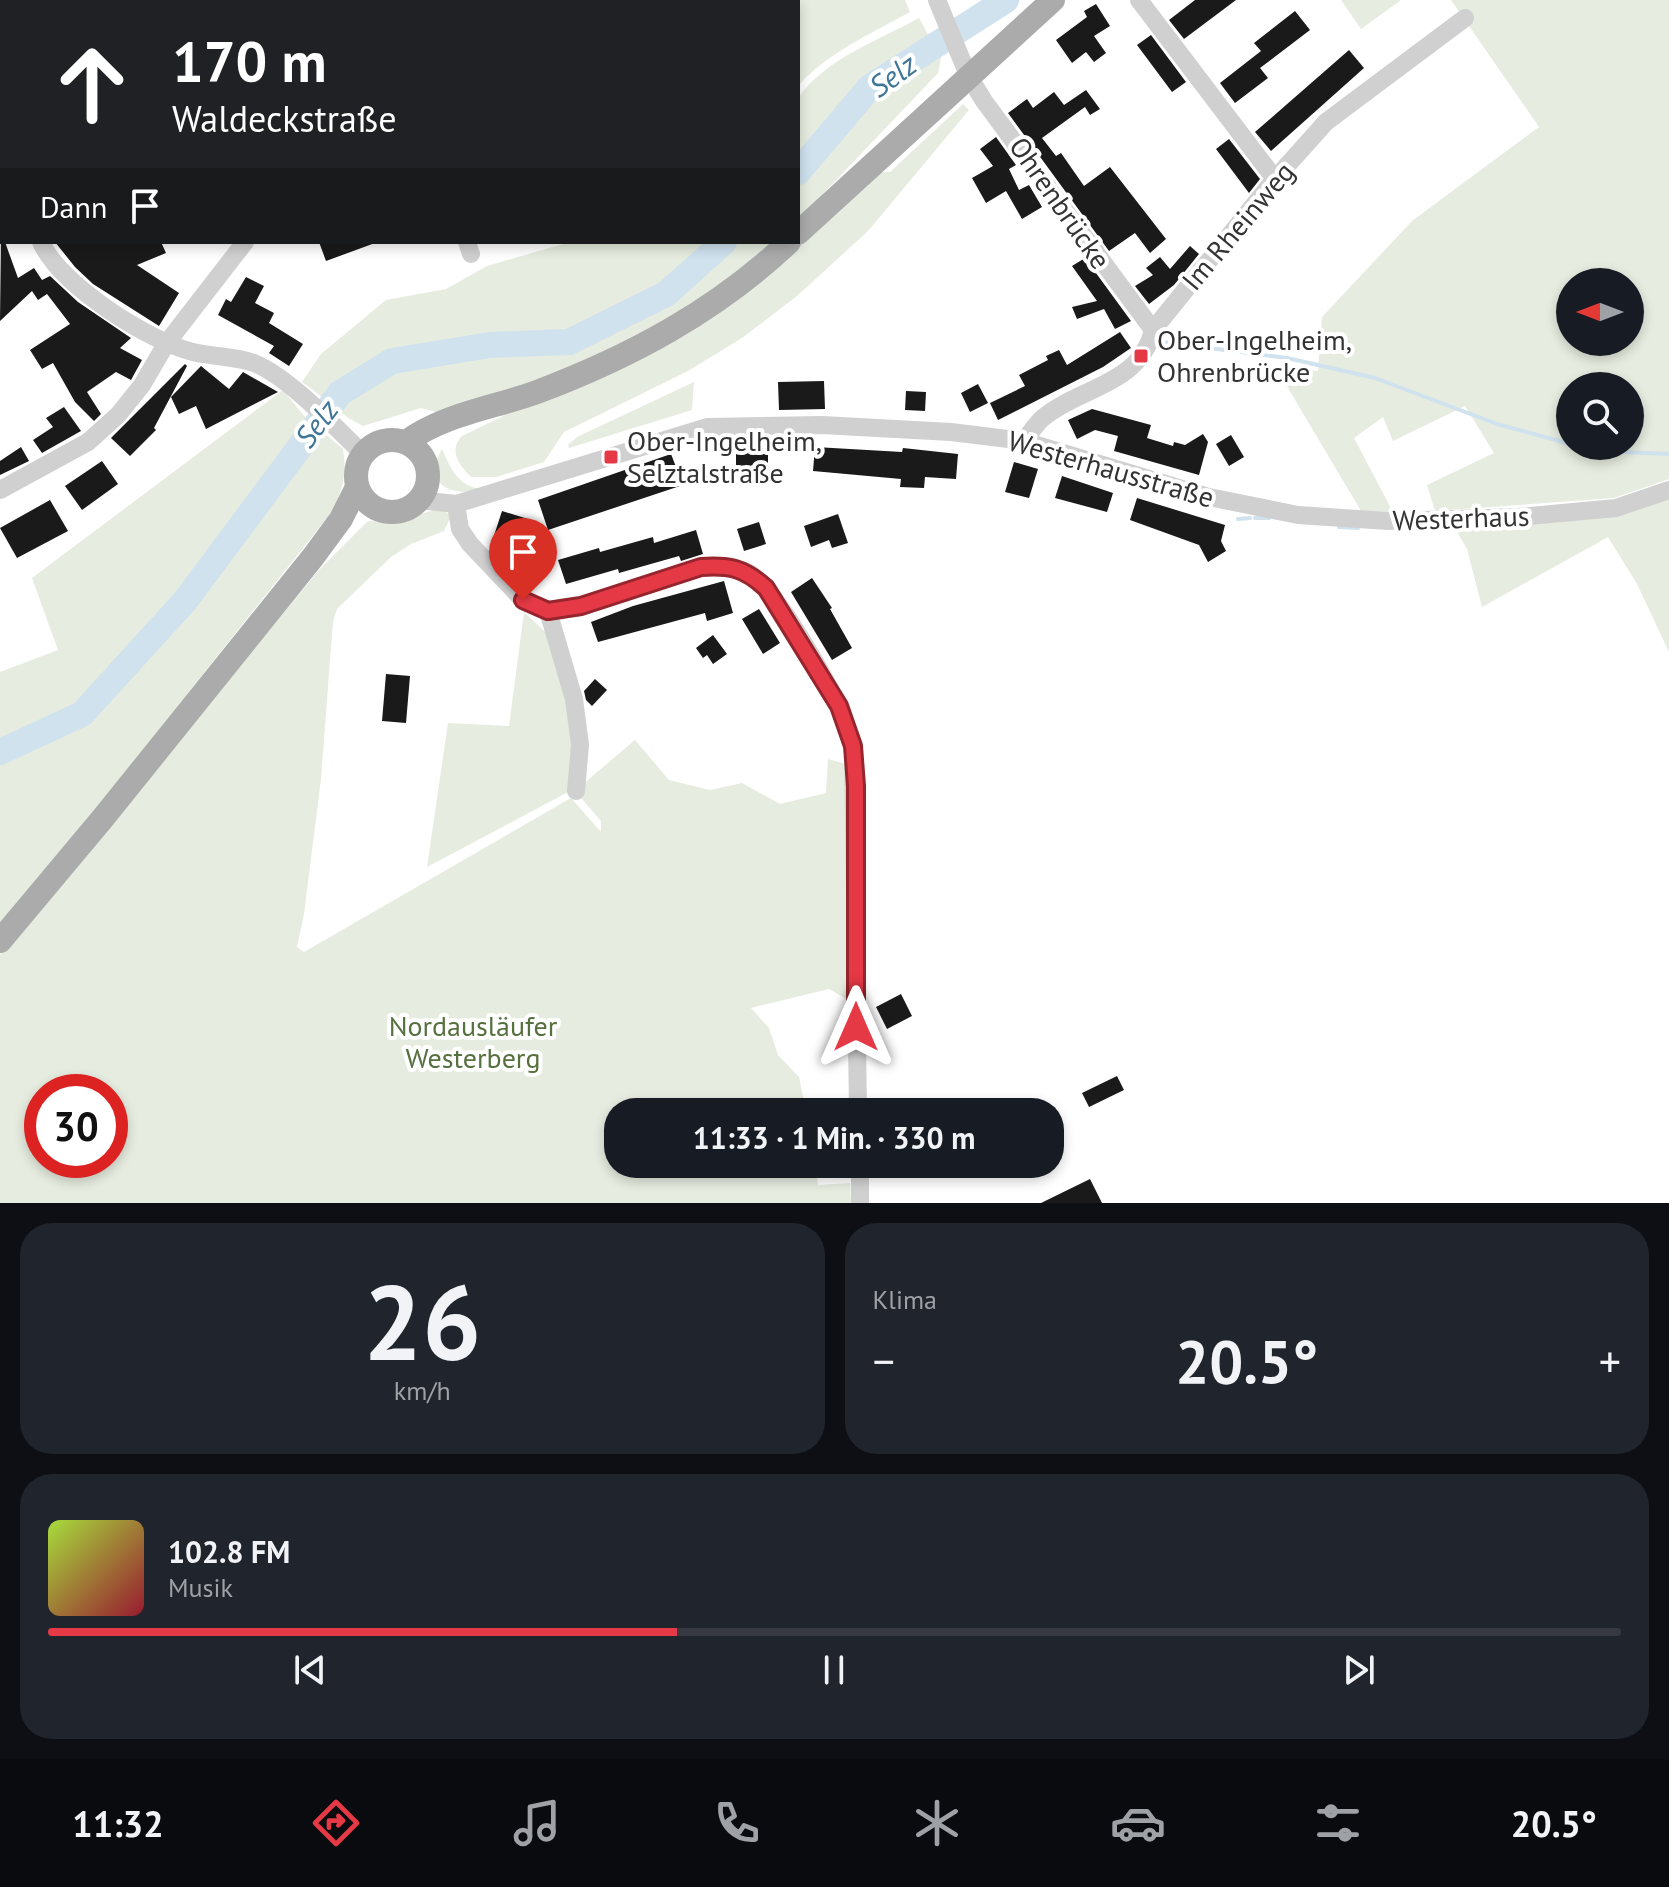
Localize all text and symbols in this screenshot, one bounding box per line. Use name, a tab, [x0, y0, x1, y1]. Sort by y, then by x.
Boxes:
text: 170 m	[172, 25, 327, 97]
icon: ahead	[40, 32, 144, 136]
water label: Selz	[860, 44, 925, 105]
text: Waldeckstraße	[172, 95, 397, 142]
street label: Ohrenbrücke	[1001, 129, 1120, 276]
street label: Im Rheinweg	[1173, 154, 1302, 298]
icon: arrive	[123, 184, 167, 228]
text: Dann	[40, 187, 107, 226]
north arrow	[1556, 268, 1644, 356]
map controls	[1556, 268, 1644, 460]
place label: Ober-Ingelheim, Ohrenbrücke	[1157, 321, 1352, 390]
marker: Ober-Ingelheim, Ohrenbrücke	[1132, 347, 1150, 365]
button: search	[1556, 372, 1644, 460]
water label: Selz	[285, 390, 347, 455]
street label: Westerhausstraße	[1004, 421, 1218, 516]
place label: Ober-Ingelheim, Selztalstraße	[627, 422, 822, 491]
marker: Ober-Ingelheim, Selztalstraße	[602, 448, 620, 466]
street label: Westerhaus	[1392, 497, 1530, 538]
pin	[489, 518, 557, 600]
icon: arrive	[501, 530, 545, 574]
position arrow	[814, 985, 898, 1069]
park label: Nordausläufer Westerberg	[389, 1007, 558, 1076]
speed limit sign: 30	[24, 1074, 128, 1178]
text: 11:33 · 1 Min. · 330 m	[693, 1118, 975, 1157]
text: 26	[363, 1254, 481, 1389]
text: Klima	[873, 1283, 937, 1316]
text: 20.5°	[1175, 1322, 1318, 1400]
text: −	[873, 1332, 895, 1389]
text: +	[1599, 1332, 1621, 1389]
text: km/h	[394, 1374, 451, 1407]
text: 102.8 FM	[168, 1532, 290, 1571]
text: Musik	[168, 1571, 233, 1604]
icon: previous	[288, 1648, 332, 1692]
icon: pause	[812, 1648, 856, 1692]
icon: next	[1337, 1648, 1381, 1692]
icon: directions	[308, 1795, 364, 1851]
icon: music	[509, 1795, 565, 1851]
icon: phone	[709, 1795, 765, 1851]
icon: climate	[909, 1795, 965, 1851]
icon: car	[1110, 1795, 1166, 1851]
icon: filters	[1310, 1795, 1366, 1851]
text: 11:32	[72, 1800, 164, 1847]
text: 20.5°	[1511, 1800, 1597, 1847]

